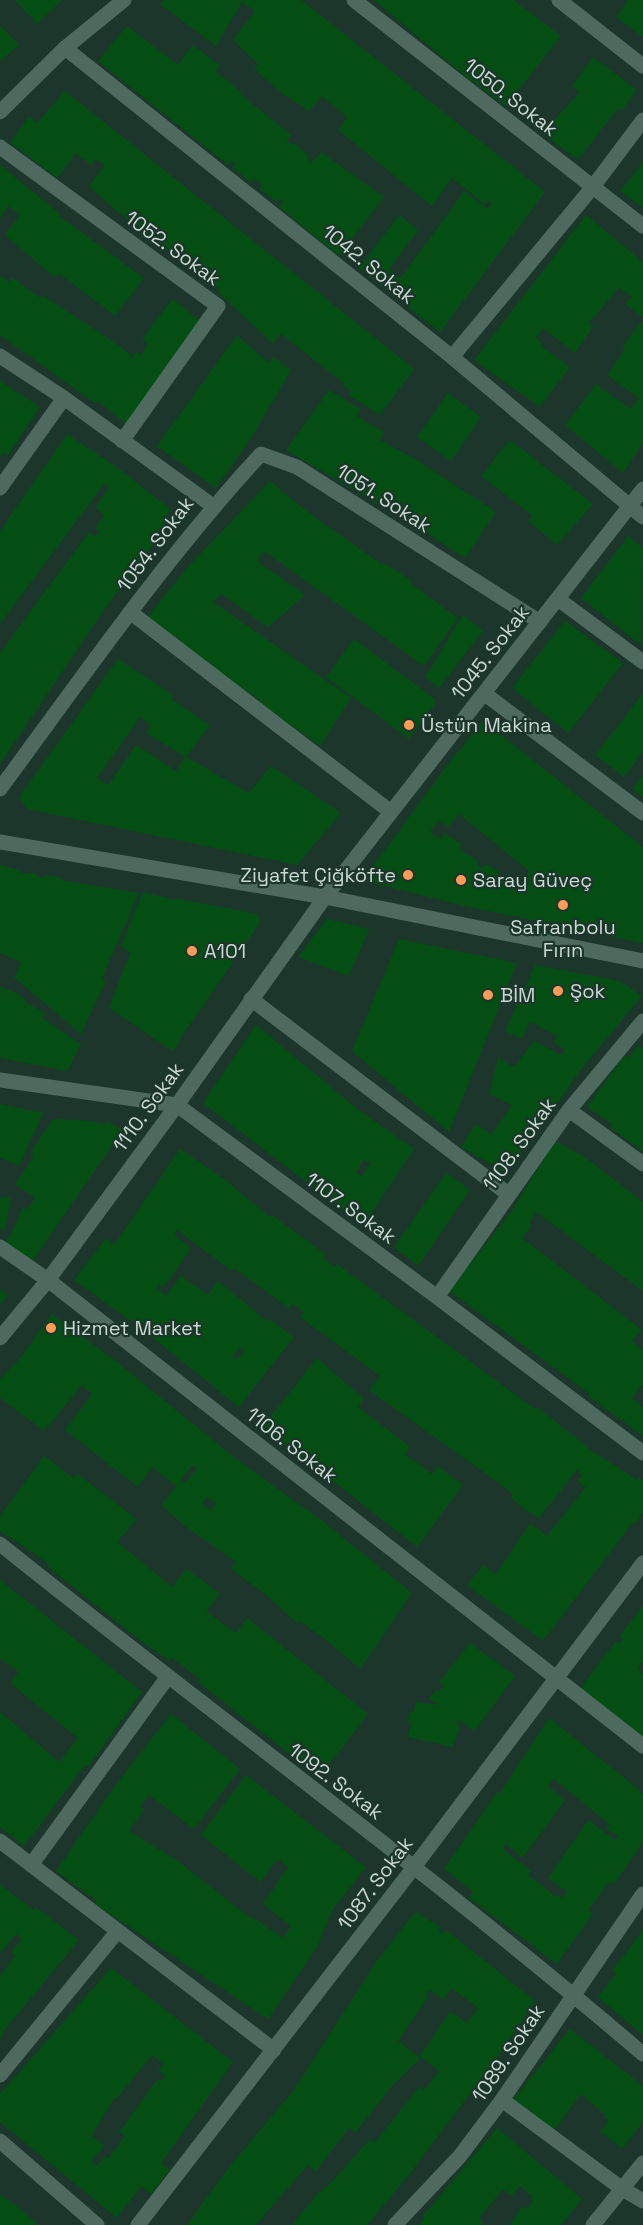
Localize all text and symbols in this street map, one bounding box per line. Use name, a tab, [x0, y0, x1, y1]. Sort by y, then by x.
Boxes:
street label: 1050. Sokak	[459, 52, 564, 142]
street label: 1052. Sokak	[120, 205, 226, 292]
street label: 1042. Sokak	[317, 218, 421, 310]
street label: 1051. Sokak	[332, 458, 437, 538]
street label: 1054. Sokak	[111, 491, 199, 597]
street label: 1045. Sokak	[445, 599, 535, 704]
place label: Üstün Makina	[421, 712, 552, 738]
marker: Üstün Makina	[402, 718, 416, 732]
place label: Ziyafet Çiğköfte	[240, 862, 396, 888]
place label: Saray Güveç	[473, 867, 592, 893]
marker: Ziyafet Çiğköfte	[401, 868, 415, 882]
marker: Saray Güveç	[454, 873, 468, 887]
marker: Safranbolu Fırın	[556, 898, 570, 912]
place label: Safranbolu Fırın	[510, 914, 616, 963]
place label: A101	[204, 938, 246, 964]
marker: A101	[185, 944, 199, 958]
place label: Şok	[570, 978, 606, 1004]
place label: BİM	[500, 982, 535, 1008]
marker: Şok	[551, 984, 565, 998]
marker: BİM	[481, 988, 495, 1002]
street label: 1110. Sokak	[107, 1057, 189, 1157]
street label: 1108. Sokak	[476, 1092, 562, 1196]
street label: 1107. Sokak	[300, 1166, 402, 1250]
place label: Hizmet Market	[63, 1315, 202, 1341]
marker: Hizmet Market	[44, 1321, 58, 1335]
street label: 1106. Sokak	[241, 1401, 343, 1489]
street label: 1092. Sokak	[283, 1737, 389, 1825]
street label: 1087. Sokak	[331, 1831, 419, 1935]
street label: 1089. Sokak	[466, 1999, 550, 2107]

